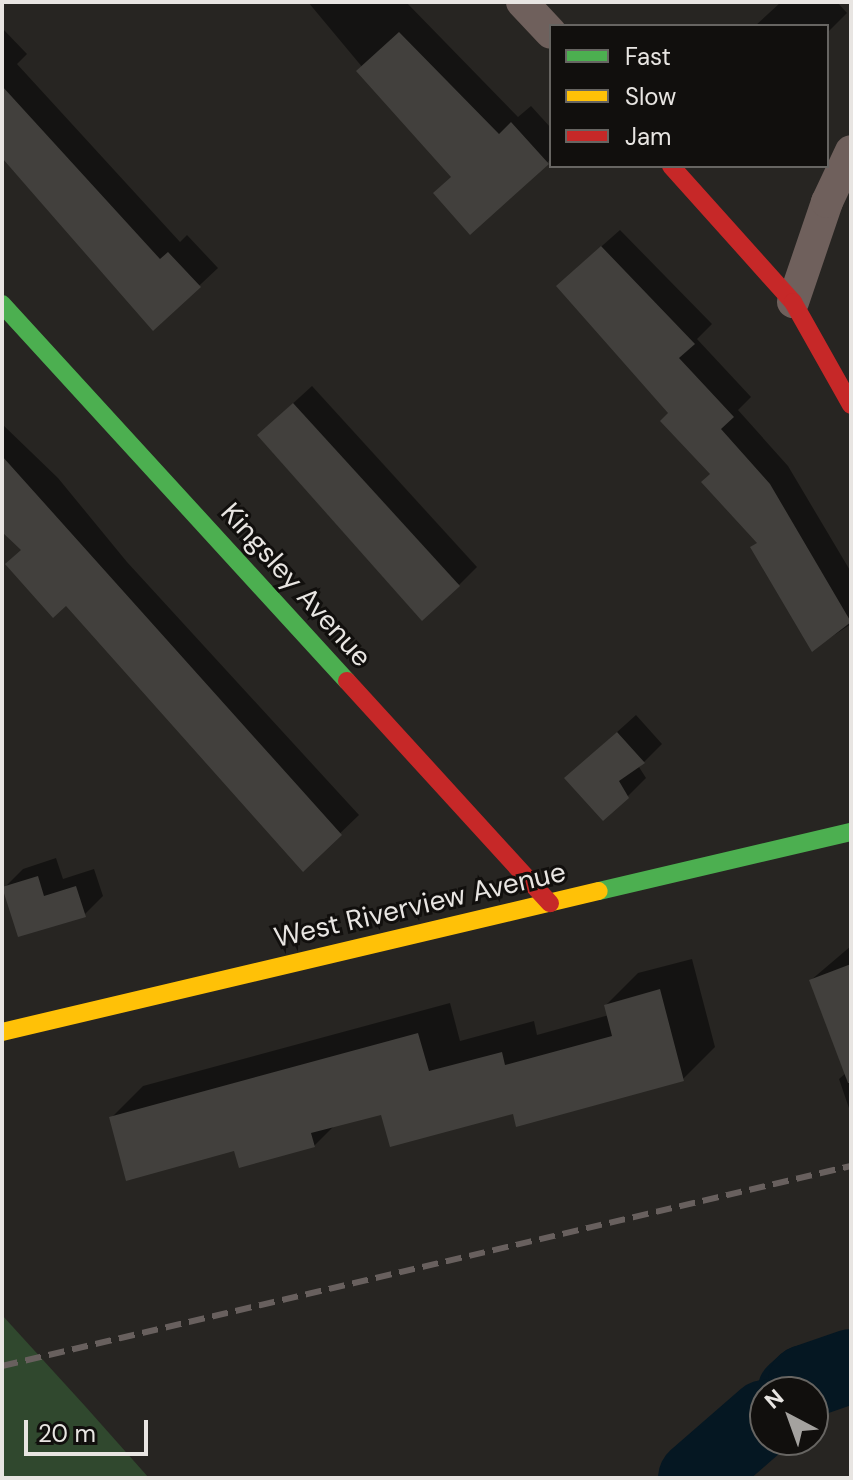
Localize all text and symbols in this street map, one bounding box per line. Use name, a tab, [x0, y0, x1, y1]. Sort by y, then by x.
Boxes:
legend	[549, 24, 829, 168]
text: Fast	[625, 41, 671, 72]
text: Slow	[625, 81, 676, 112]
text: Jam	[625, 121, 671, 152]
street label: Kingsley Avenue	[214, 496, 378, 674]
street label: West Riverview Avenue	[271, 855, 569, 955]
north arrow	[749, 1376, 829, 1456]
text: N	[759, 1383, 790, 1415]
scale bar	[28, 1404, 152, 1454]
text: 20 m	[38, 1418, 96, 1449]

